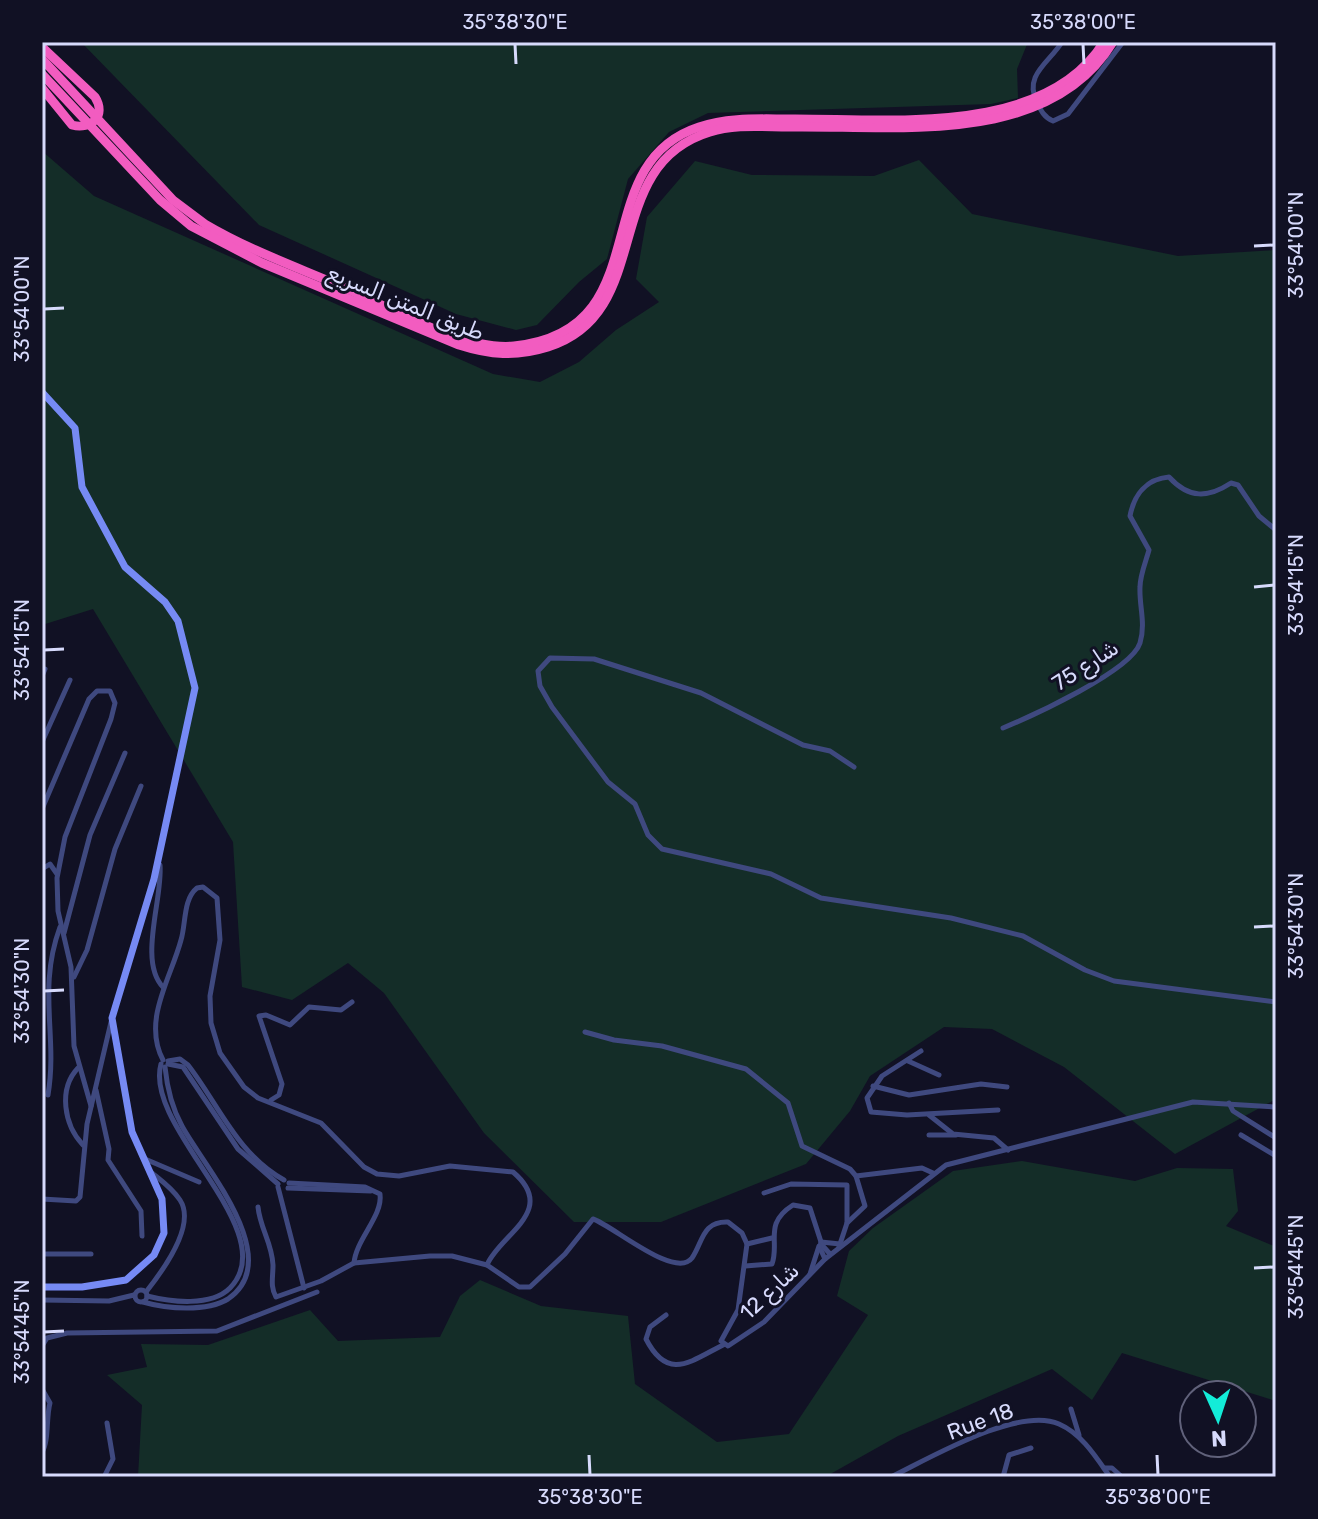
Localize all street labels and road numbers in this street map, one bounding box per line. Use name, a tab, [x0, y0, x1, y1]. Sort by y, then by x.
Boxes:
street label: طريق المتن السريع	[322, 259, 488, 349]
street label: شارع 75	[1047, 634, 1125, 698]
street label: شارع 12	[734, 1257, 806, 1327]
street label: Rue 18	[943, 1397, 1017, 1446]

